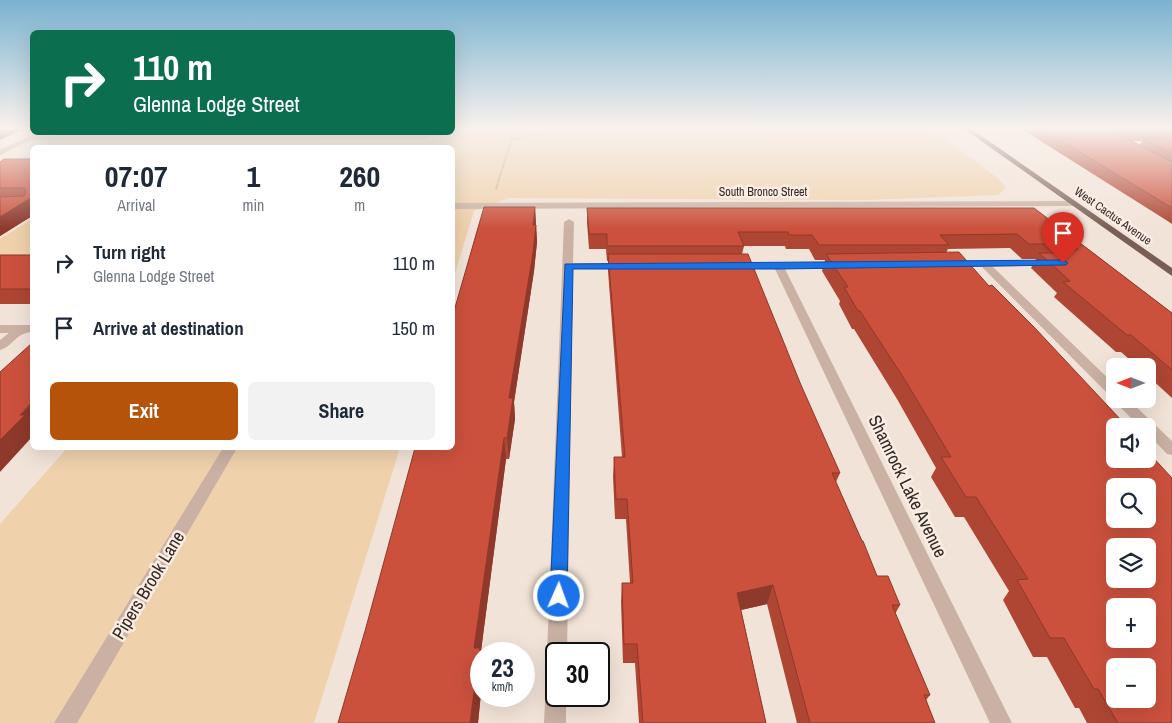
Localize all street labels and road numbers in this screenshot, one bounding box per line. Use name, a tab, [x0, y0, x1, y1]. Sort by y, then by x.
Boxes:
street label: West Cactus Avenue	[1071, 183, 1155, 249]
street label: South Bronco Street	[719, 184, 808, 200]
street label: Shamrock Lake Avenue	[863, 411, 953, 561]
street label: Pipers Brook Lane	[106, 526, 190, 644]

